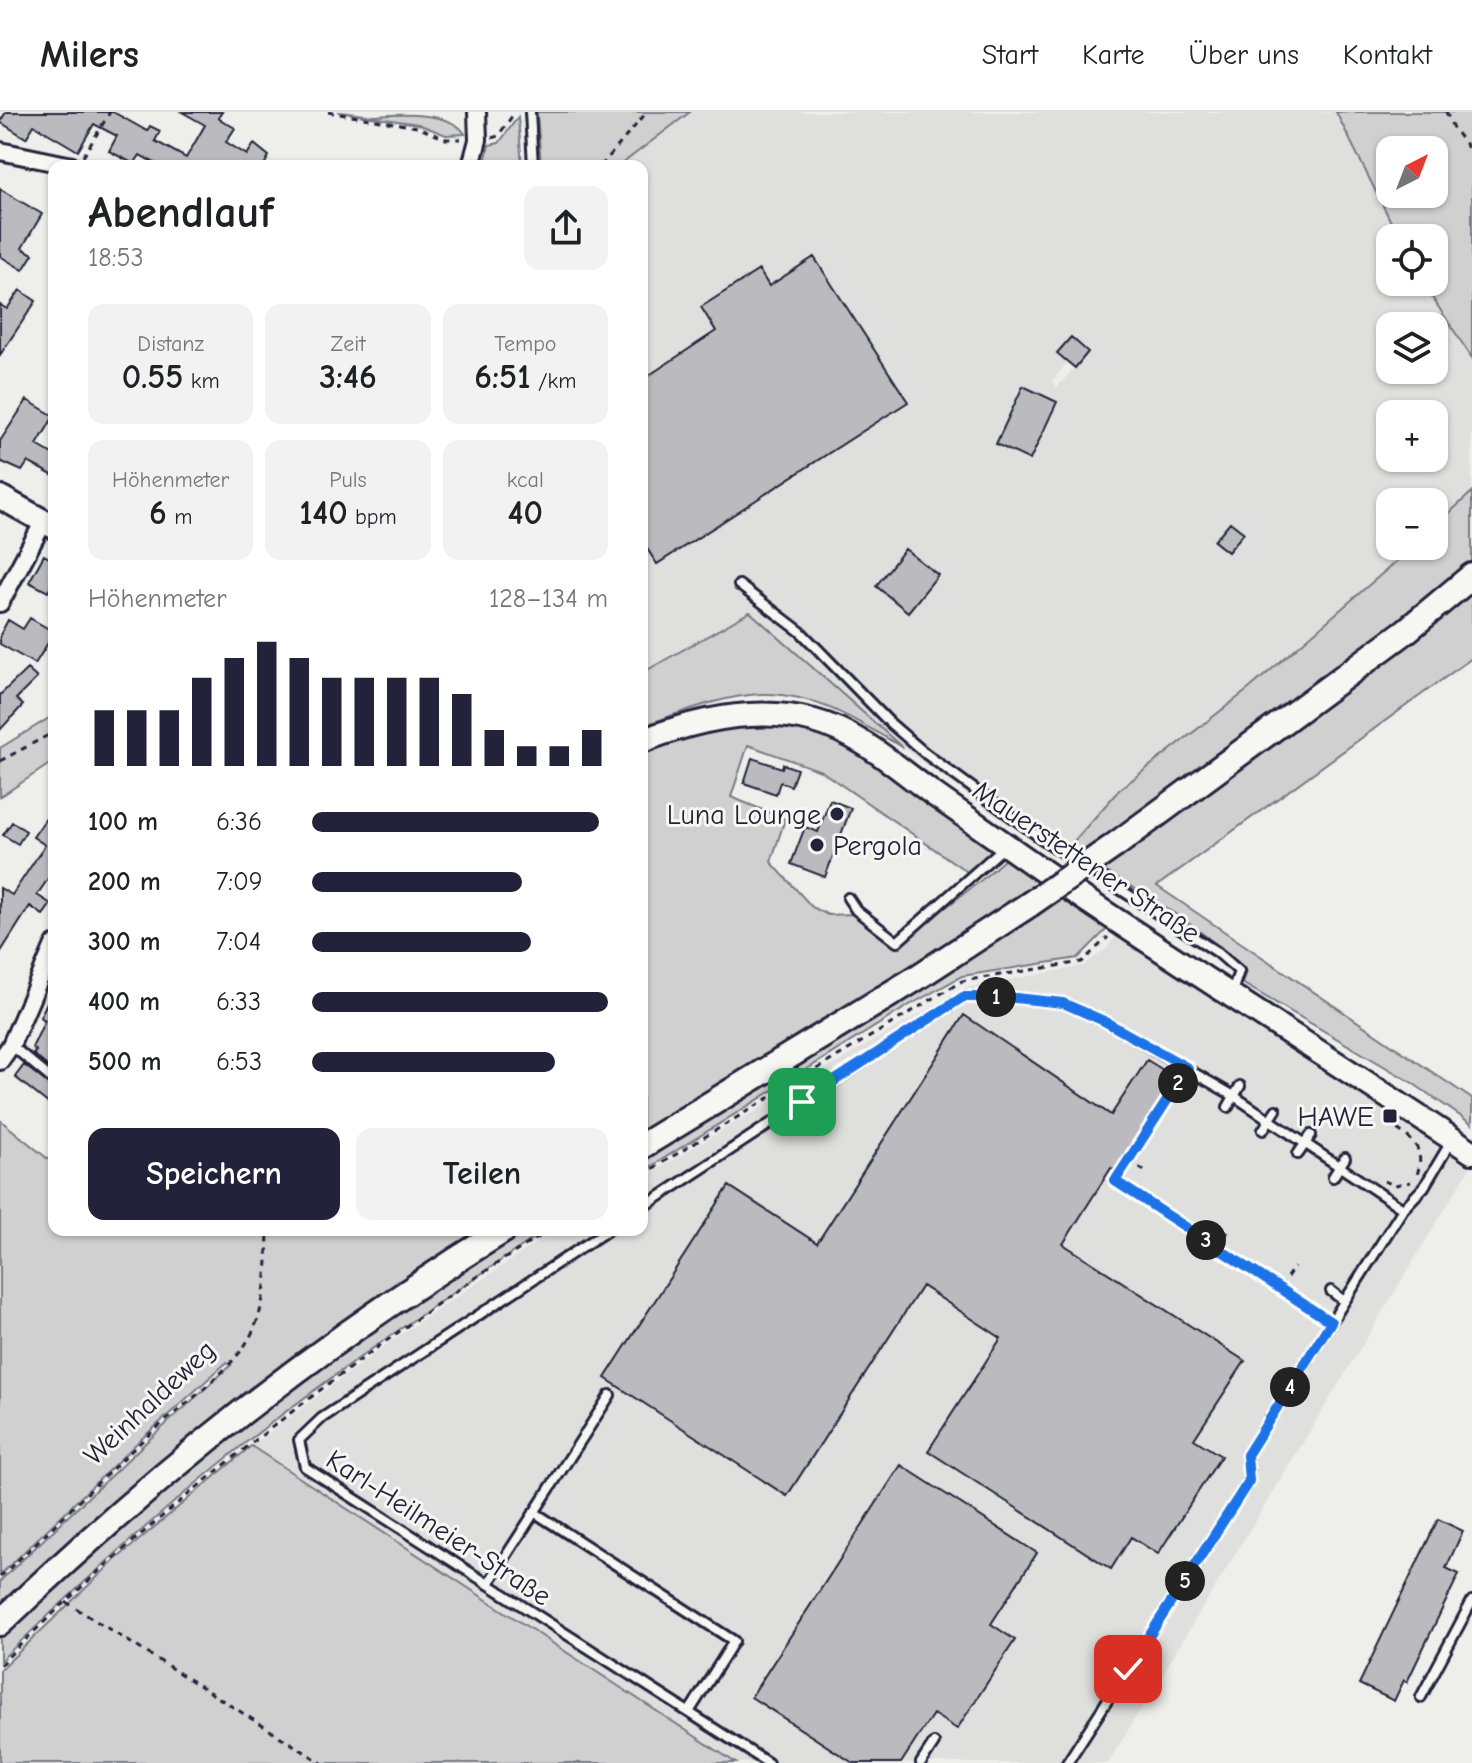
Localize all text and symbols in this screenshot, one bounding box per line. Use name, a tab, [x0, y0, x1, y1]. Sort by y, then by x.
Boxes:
text: Milers	[40, 33, 139, 77]
text: Start	[982, 39, 1038, 71]
text: Karte	[1082, 39, 1145, 71]
text: Über uns	[1189, 39, 1299, 71]
text: Kontakt	[1343, 39, 1432, 71]
north arrow	[1376, 136, 1448, 208]
map controls	[1376, 136, 1448, 560]
button: share	[524, 186, 608, 270]
text: Abendlauf	[88, 187, 274, 238]
button: locate	[1376, 224, 1448, 296]
text: 18:53	[88, 243, 144, 273]
button: layers	[1376, 312, 1448, 384]
text: Distanz	[137, 331, 204, 357]
text: Zeit	[330, 331, 366, 357]
text: Tempo	[494, 331, 556, 357]
text: 0.55	[122, 357, 183, 397]
text: 3:46	[319, 357, 377, 397]
text: 6:51	[474, 357, 531, 397]
text: km	[183, 368, 220, 394]
text: /km	[531, 368, 576, 394]
button: +	[1376, 400, 1448, 472]
text: Höhenmeter	[112, 467, 229, 493]
text: Puls	[329, 467, 367, 493]
text: kcal	[507, 467, 544, 493]
button: −	[1376, 488, 1448, 560]
text: 6	[149, 493, 167, 533]
text: 140	[299, 493, 348, 533]
text: 40	[508, 493, 543, 533]
text: m	[167, 504, 192, 530]
text: bpm	[348, 504, 397, 530]
text: Höhenmeter	[88, 584, 226, 614]
text: 128–134 m	[489, 584, 608, 614]
street label: Mauerstettener Straße	[967, 774, 1206, 950]
place label: Luna Lounge	[667, 799, 821, 831]
marker: Luna Lounge	[828, 805, 846, 823]
text: 100 m	[88, 807, 158, 837]
text: 6:36	[216, 807, 262, 837]
place label: Pergola	[833, 830, 922, 862]
marker: Pergola	[808, 836, 826, 854]
text: 200 m	[88, 867, 161, 897]
text: 7:09	[216, 867, 263, 897]
text: 300 m	[88, 927, 161, 957]
text: 7:04	[216, 927, 261, 957]
pin: 1	[976, 977, 1016, 1017]
text: 1	[992, 984, 1000, 1010]
text: 400 m	[88, 987, 160, 1017]
text: 6:33	[216, 987, 261, 1017]
text: 500 m	[88, 1047, 162, 1077]
text: 6:53	[216, 1047, 262, 1077]
pin: 2	[1158, 1063, 1198, 1103]
pin	[768, 1068, 836, 1136]
text: 2	[1173, 1070, 1183, 1096]
icon: arrive	[780, 1080, 824, 1124]
place label: HAWE	[1298, 1101, 1374, 1133]
marker: HAWE	[1381, 1107, 1399, 1125]
button: Speichern	[88, 1128, 340, 1220]
button: Teilen	[356, 1128, 608, 1220]
pin: 3	[1186, 1220, 1226, 1260]
text: 3	[1201, 1227, 1211, 1253]
street label: Weinhaldeweg	[77, 1334, 222, 1472]
pin: 4	[1270, 1367, 1310, 1407]
text: 4	[1285, 1374, 1295, 1400]
street label: Karl-Heilmeier-Straße	[320, 1443, 557, 1612]
pin: 5	[1165, 1561, 1205, 1601]
text: 5	[1179, 1568, 1191, 1594]
pin	[1094, 1635, 1162, 1703]
icon: check	[1106, 1647, 1150, 1691]

